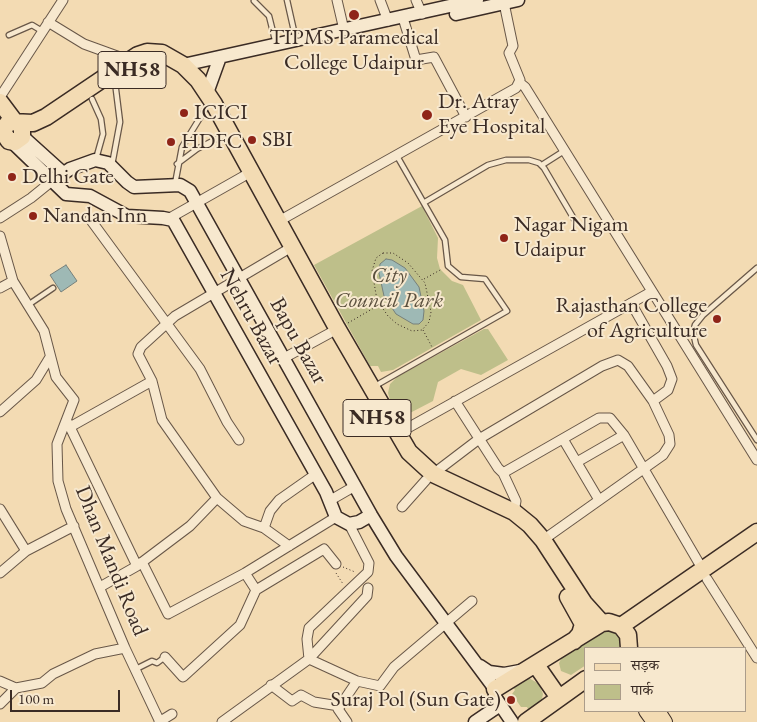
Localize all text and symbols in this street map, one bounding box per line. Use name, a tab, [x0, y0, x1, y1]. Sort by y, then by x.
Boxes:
marker: TIPMS Paramedical College Udaipur	[347, 8, 361, 22]
place label: TIPMS Paramedical College Udaipur	[269, 25, 439, 76]
road number: NH58	[98, 52, 166, 88]
place label: Dr. Atray Eye Hospital	[438, 89, 545, 140]
place label: ICICI	[194, 100, 248, 126]
marker: ICICI	[178, 107, 190, 119]
marker: Dr. Atray Eye Hospital	[420, 108, 434, 122]
place label: SBI	[262, 127, 293, 153]
place label: HDFC	[181, 129, 242, 155]
marker: SBI	[246, 134, 258, 146]
marker: HDFC	[165, 136, 177, 148]
place label: Delhi Gate	[22, 164, 114, 190]
marker: Delhi Gate	[6, 171, 18, 183]
place label: Nandan Inn	[43, 203, 147, 229]
marker: Nandan Inn	[27, 210, 39, 222]
place label: Nagar Nigam Udaipur	[514, 212, 629, 264]
marker: Nagar Nigam Udaipur	[498, 232, 510, 244]
park label: City Council Park	[335, 263, 443, 314]
street label: Nehru Bazar	[214, 264, 288, 370]
street label: Bapu Bazar	[263, 293, 333, 389]
place label: Rajasthan College of Agriculture	[555, 293, 707, 344]
marker: Rajasthan College of Agriculture	[711, 313, 723, 325]
road number: NH58	[343, 399, 411, 436]
street label: Dhan Mandi Road	[69, 482, 153, 640]
legend	[584, 647, 747, 712]
text: सड़क	[631, 655, 659, 674]
scale bar	[12, 680, 122, 712]
text: पार्क	[631, 680, 653, 699]
place label: Suraj Pol (Sun Gate)	[331, 687, 501, 713]
text: 100 m	[18, 689, 54, 708]
marker: Suraj Pol (Sun Gate)	[505, 694, 517, 706]

